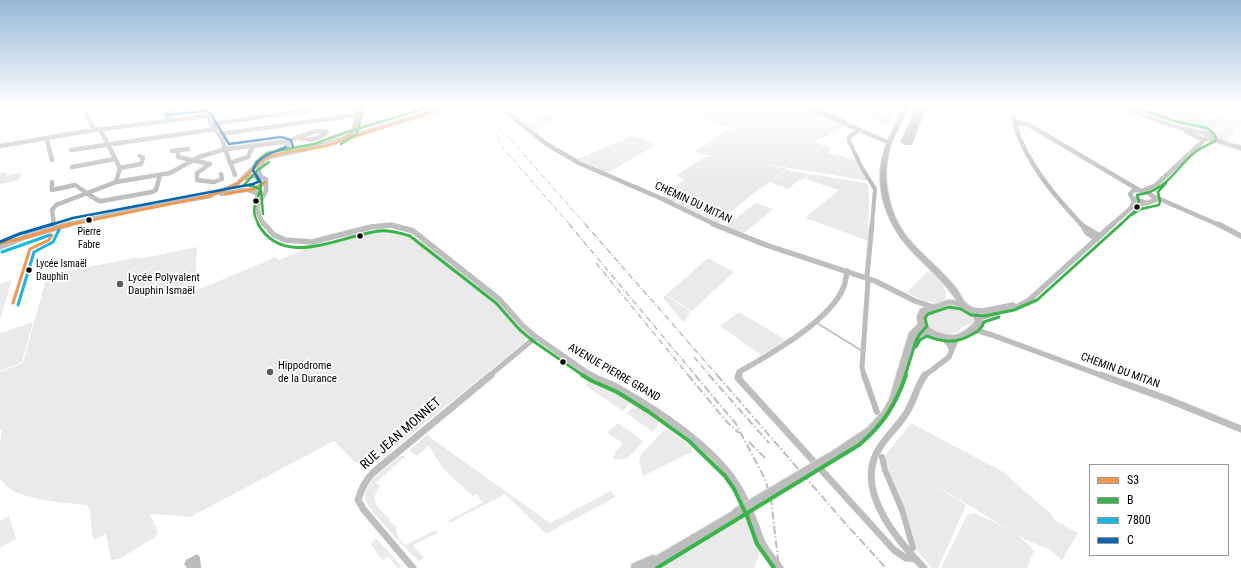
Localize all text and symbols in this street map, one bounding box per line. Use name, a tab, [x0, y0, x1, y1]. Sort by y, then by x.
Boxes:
street label: CHEMIN DU MITAN	[652, 179, 734, 227]
unlabelled marker	[251, 196, 261, 206]
unlabelled marker	[1132, 202, 1142, 212]
marker: Pierre Fabre	[84, 215, 94, 225]
place label: Pierre Fabre	[77, 226, 101, 250]
unlabelled marker	[355, 231, 365, 241]
place label: Lycée Ismaël Dauphin	[36, 258, 87, 282]
marker: Lycée Ismaël Dauphin	[24, 265, 34, 275]
place label: Lycée Polyvalent Dauphin Ismaël	[128, 271, 200, 297]
marker: Lycée Polyvalent Dauphin Ismaël	[115, 279, 125, 289]
street label: AVENUE PIERRE GRAND	[566, 341, 662, 405]
street label: CHEMIN DU MITAN	[1079, 351, 1161, 391]
unlabelled marker	[558, 357, 568, 367]
place label: Hippodrome de la Durance	[278, 359, 337, 385]
marker: Hippodrome de la Durance	[265, 367, 275, 377]
street label: RUE JEAN MONNET	[357, 395, 445, 473]
legend	[1089, 464, 1229, 556]
text: S3	[1127, 473, 1139, 487]
text: B	[1127, 493, 1134, 507]
text: 7800	[1127, 513, 1151, 527]
text: C	[1127, 533, 1134, 547]

